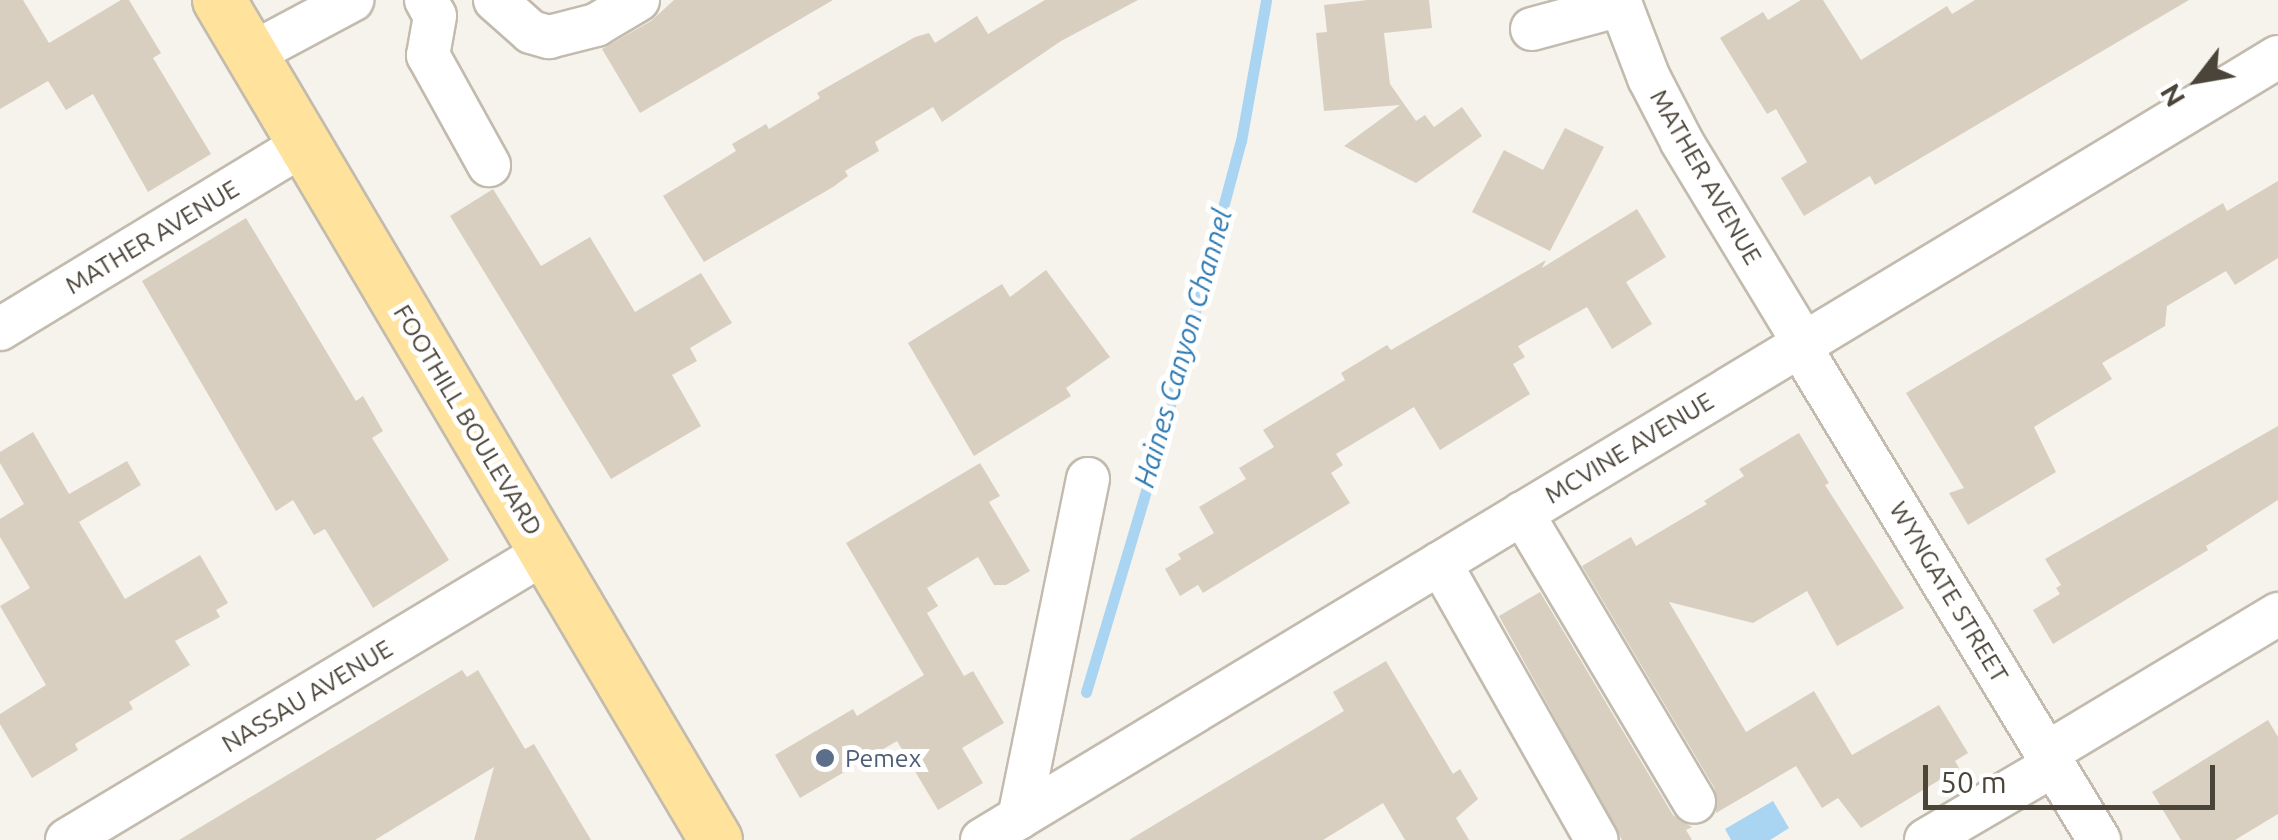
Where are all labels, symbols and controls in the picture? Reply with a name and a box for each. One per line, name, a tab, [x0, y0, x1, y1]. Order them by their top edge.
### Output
north arrow	[2148, 30, 2248, 130]
text: N	[2153, 79, 2191, 113]
street label: MATHER AVENUE	[1644, 84, 1768, 270]
street label: MATHER AVENUE	[60, 173, 244, 301]
water label: Haines Canyon Channel	[1127, 205, 1239, 491]
street label: FOOTHILL BOULEVARD	[387, 299, 549, 541]
street label: MCVINE AVENUE	[1539, 386, 1719, 510]
street label: WYNGATE STREET	[1883, 496, 2015, 688]
street label: NASSAU AVENUE	[216, 633, 398, 759]
place label: Pemex	[845, 743, 921, 773]
scale bar	[1928, 745, 2220, 807]
marker: Pemex	[814, 747, 836, 769]
text: 50 m	[1940, 765, 2007, 799]

